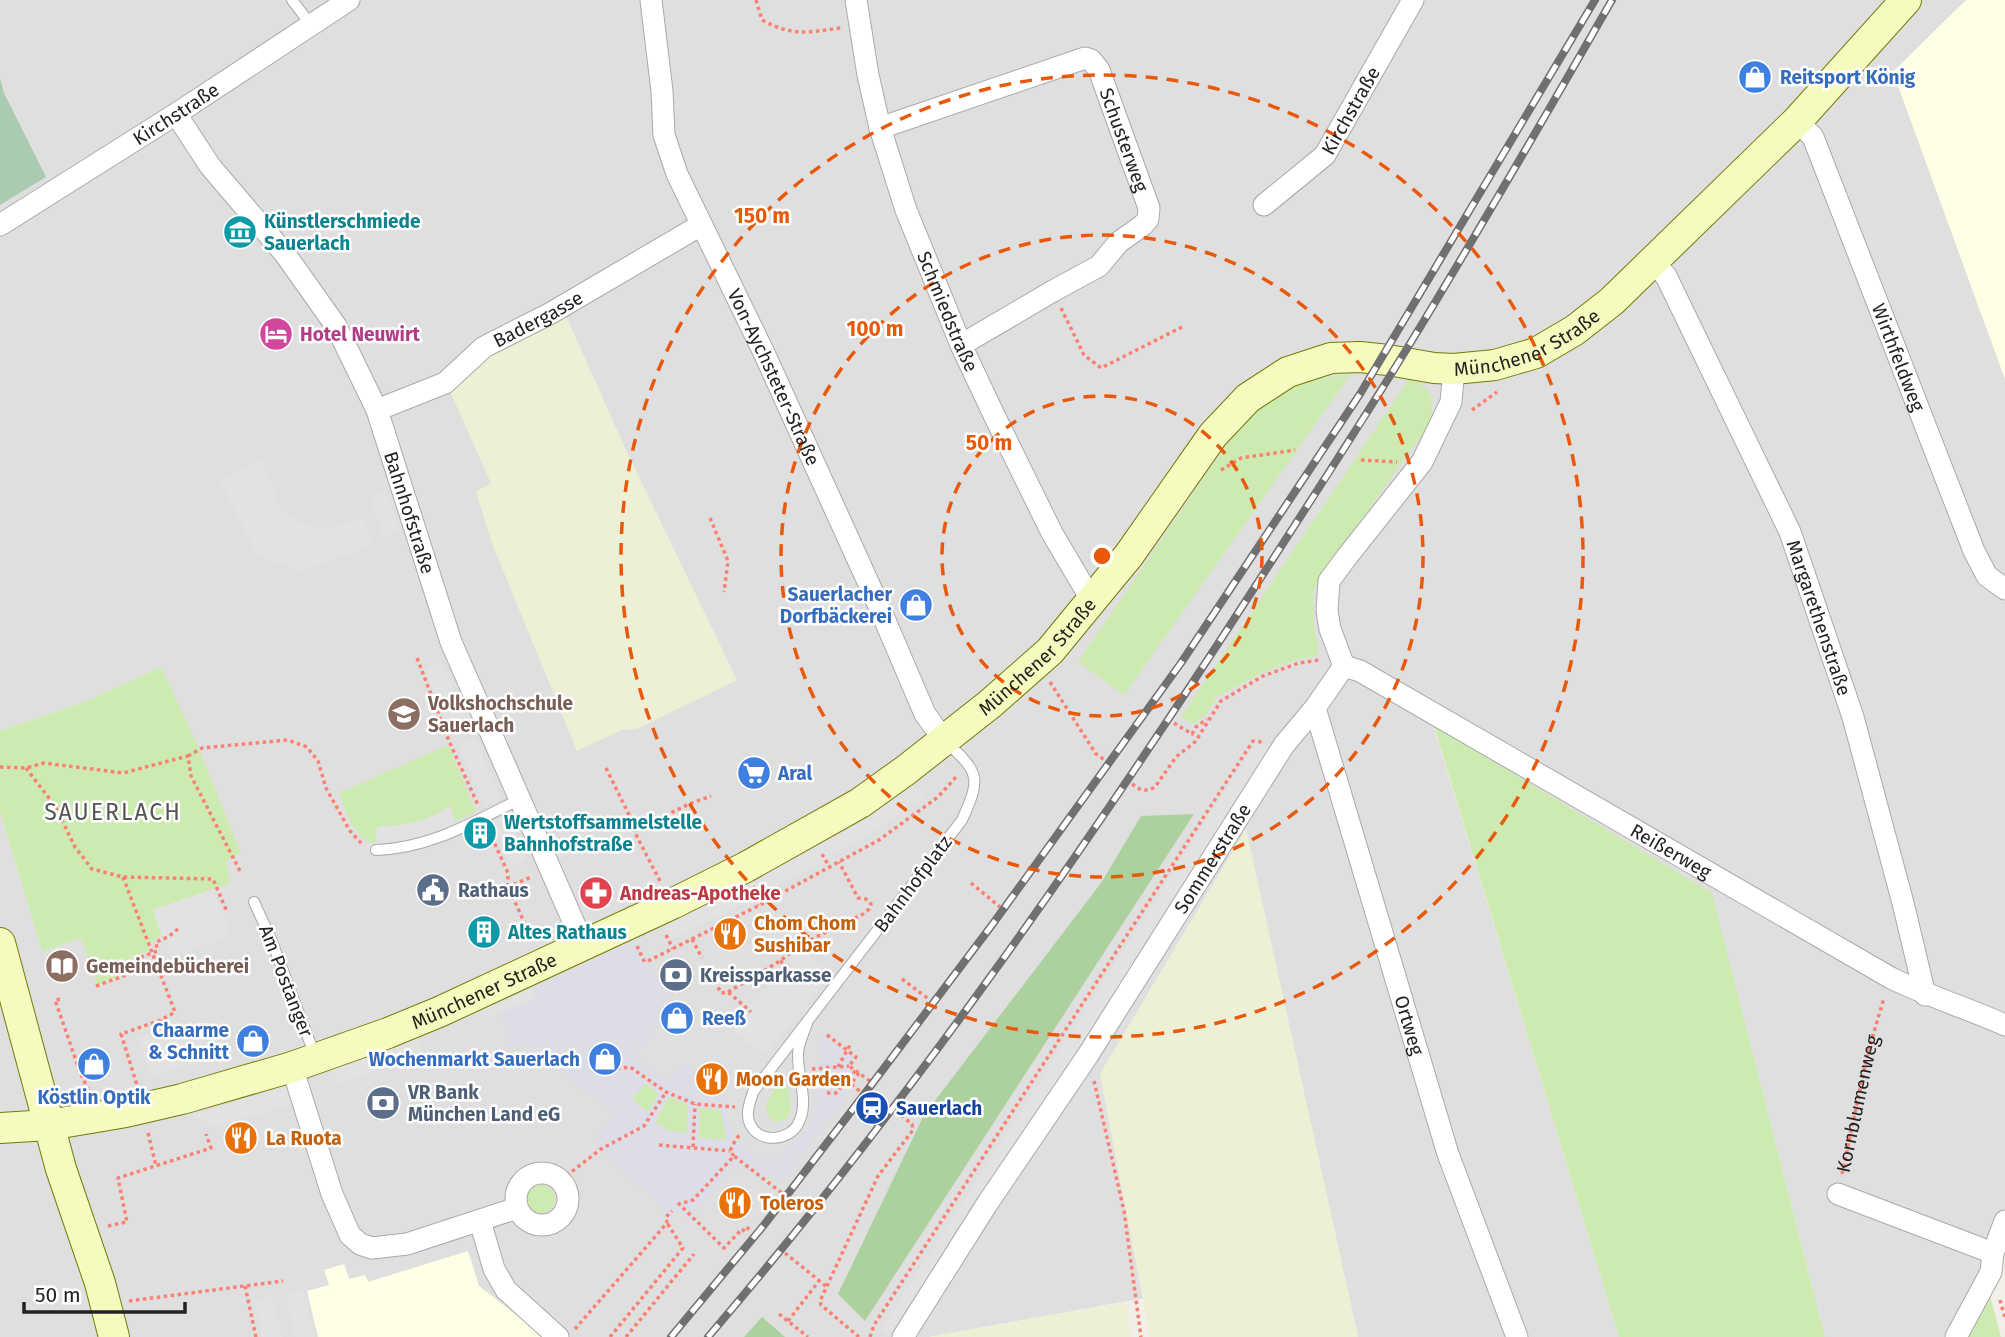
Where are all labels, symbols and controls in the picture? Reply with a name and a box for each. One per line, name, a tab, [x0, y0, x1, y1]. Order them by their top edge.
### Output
shop icon: Reitsport König	[1736, 58, 1774, 96]
street label: Kirchstraße	[1316, 62, 1384, 159]
place label: Reitsport König	[1780, 66, 1916, 89]
street label: Kirchstraße	[128, 77, 223, 150]
street label: Schusterweg	[1095, 85, 1154, 195]
text: 150 m	[734, 203, 790, 229]
place label: Künstlerschmiede Sauerlach	[264, 210, 420, 255]
museum icon: Künstlerschmiede Sauerlach	[221, 213, 259, 251]
street label: Schmiedstraße	[913, 248, 983, 375]
street label: Badergasse	[489, 285, 587, 352]
street label: Von-Aychsteter-Straße	[723, 285, 825, 469]
street label: Wirthfeldweg	[1867, 300, 1930, 415]
street label: Münchener Straße	[1453, 304, 1604, 380]
hotel icon: Hotel Neuwirt	[257, 315, 295, 353]
text: 100 m	[846, 316, 904, 342]
place label: Hotel Neuwirt	[300, 323, 421, 346]
text: 50 m	[966, 430, 1012, 456]
street label: Bahnhofstraße	[379, 448, 440, 577]
street label: Margarethenstraße	[1782, 537, 1856, 699]
centre of rings	[1090, 544, 1114, 568]
place label: Sauerlacher Dorfbäckerei	[780, 583, 892, 628]
shop icon: Sauerlacher Dorfbäckerei	[897, 586, 935, 624]
street label: Münchener Straße	[974, 593, 1101, 720]
place label: Volkshochschule Sauerlach	[427, 692, 573, 737]
school or university icon: Volkshochschule Sauerlach	[385, 695, 423, 733]
supermarket icon: Aral	[735, 754, 773, 792]
place label: Aral	[777, 762, 812, 785]
district label: SAUERLACH	[44, 798, 182, 826]
street label: Sommerstraße	[1169, 799, 1256, 918]
place label: Wertstoffsammelstelle Bahnhofstraße	[504, 811, 702, 856]
building icon: Wertstoffsammelstelle Bahnhofstraße	[461, 814, 499, 852]
street label: Reißerweg	[1626, 818, 1716, 883]
street label: Bahnhofplatz	[869, 831, 957, 937]
public building icon: Rathaus	[414, 871, 452, 909]
pharmacy icon: Andreas-Apotheke	[577, 874, 615, 912]
place label: Rathaus	[458, 879, 529, 902]
place label: Andreas-Apotheke	[619, 882, 781, 905]
place label: Chom Chom Sushibar	[754, 912, 856, 957]
building icon: Altes Rathaus	[465, 913, 503, 951]
restaurant icon: Chom Chom Sushibar	[711, 915, 749, 953]
place label: Altes Rathaus	[507, 921, 627, 944]
street label: Am Postanger	[254, 922, 318, 1041]
library icon: Gemeindebücherei	[43, 947, 81, 985]
street label: Münchener Straße	[408, 948, 560, 1034]
place label: Gemeindebücherei	[86, 955, 249, 978]
bank icon: Kreissparkasse	[657, 956, 695, 994]
place label: Kreissparkasse	[700, 964, 831, 987]
street label: Ortweg	[1390, 993, 1429, 1058]
shop icon: Reeß	[658, 999, 696, 1037]
place label: Reeß	[702, 1007, 746, 1030]
place label: Chaarme & Schnitt	[148, 1019, 230, 1064]
shop icon: Chaarme & Schnitt	[234, 1022, 272, 1060]
street label: Kornblumenweg	[1831, 1032, 1884, 1175]
shop icon: Wochenmarkt Sauerlach	[586, 1040, 624, 1078]
shop icon: Köstlin Optik	[75, 1045, 113, 1083]
place label: Wochenmarkt Sauerlach	[369, 1048, 580, 1071]
restaurant icon: Moon Garden	[693, 1060, 731, 1098]
place label: Moon Garden	[736, 1068, 851, 1091]
place label: VR Bank München Land eG	[407, 1081, 560, 1126]
bank icon: VR Bank München Land eG	[364, 1084, 402, 1122]
place label: Köstlin Optik	[37, 1086, 151, 1109]
station icon: Sauerlach	[853, 1089, 891, 1127]
place label: Sauerlach	[896, 1097, 982, 1120]
restaurant icon: La Ruota	[222, 1119, 260, 1157]
place label: La Ruota	[266, 1127, 342, 1150]
restaurant icon: Toleros	[716, 1184, 754, 1222]
place label: Toleros	[760, 1192, 824, 1215]
scale bar	[24, 1270, 186, 1314]
text: 50 m	[35, 1282, 81, 1308]

